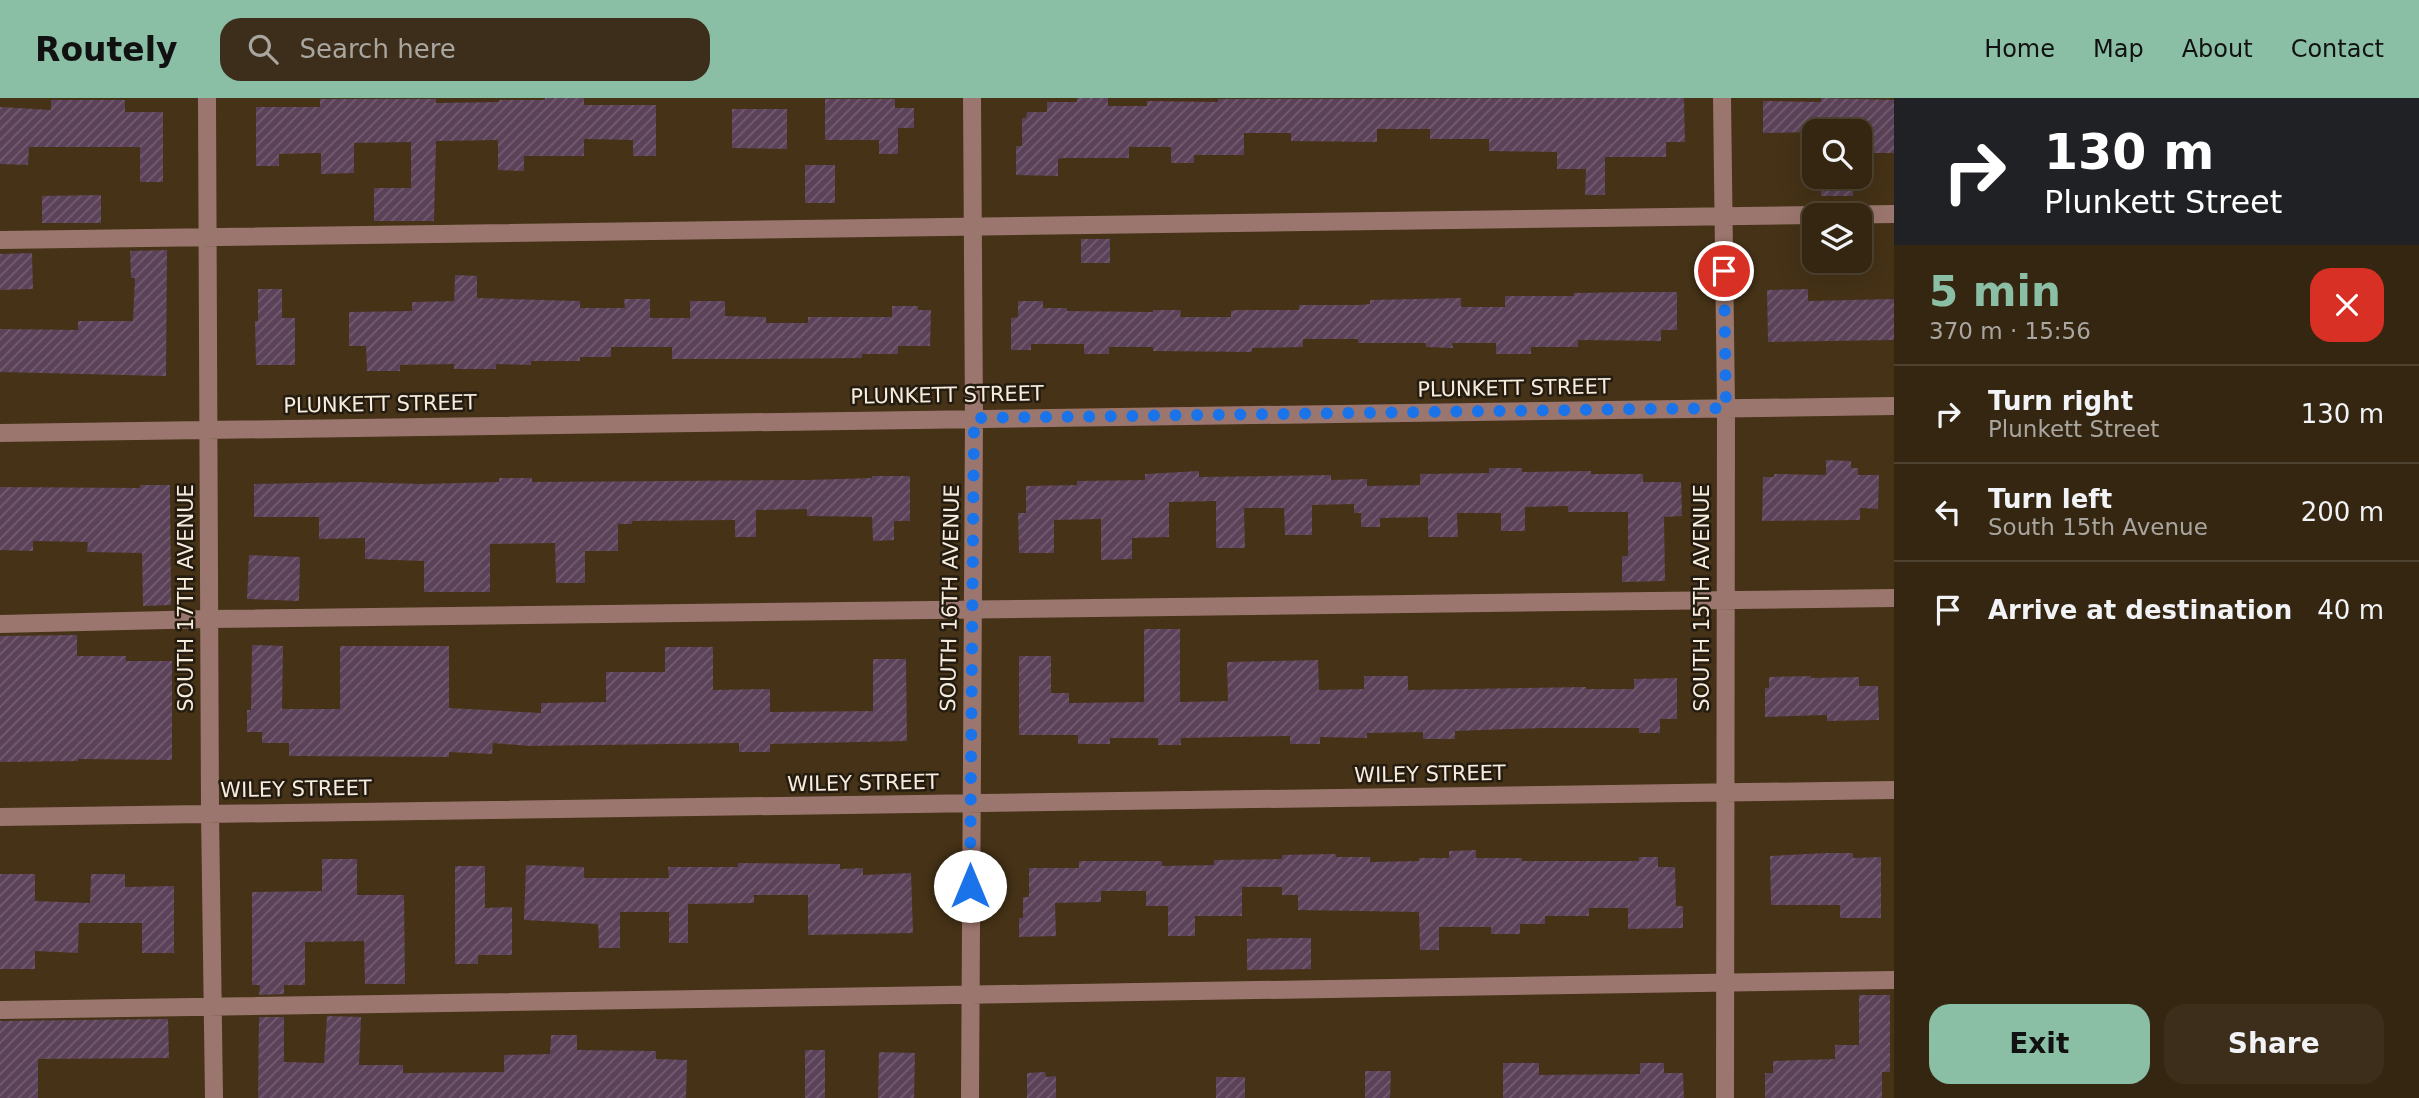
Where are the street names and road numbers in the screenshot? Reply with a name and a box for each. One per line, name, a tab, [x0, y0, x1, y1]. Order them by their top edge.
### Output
street label: PLUNKETT STREET	[1417, 374, 1611, 402]
street label: PLUNKETT STREET	[850, 381, 1044, 409]
street label: PLUNKETT STREET	[283, 390, 477, 418]
street label: SOUTH 17TH AVENUE	[174, 484, 198, 712]
street label: SOUTH 16TH AVENUE	[936, 484, 964, 712]
street label: SOUTH 15TH AVENUE	[1690, 484, 1714, 712]
street label: WILEY STREET	[1354, 761, 1506, 787]
street label: WILEY STREET	[787, 770, 939, 796]
street label: WILEY STREET	[220, 776, 372, 802]

